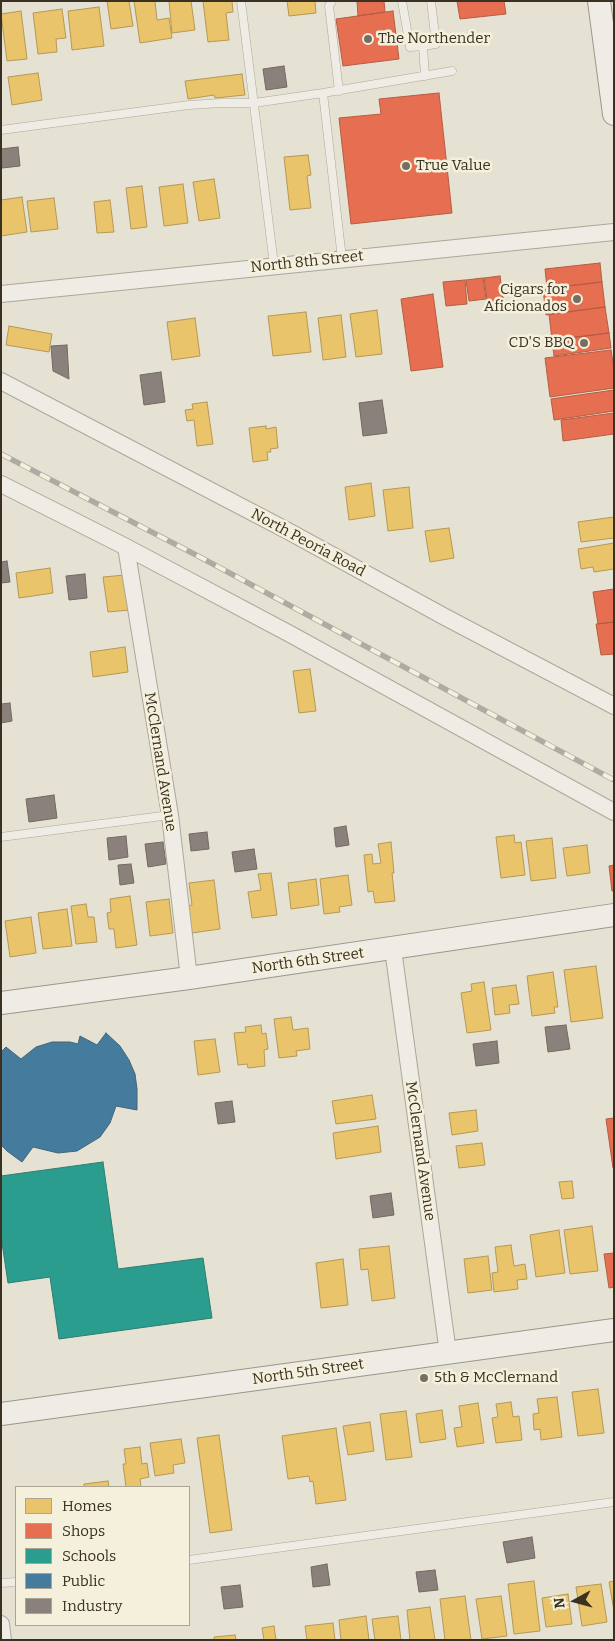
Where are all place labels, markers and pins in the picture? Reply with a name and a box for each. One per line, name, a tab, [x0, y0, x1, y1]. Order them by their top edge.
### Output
place label: The Northender	[378, 30, 490, 48]
marker: The Northender	[362, 33, 374, 45]
place label: True Value	[416, 157, 491, 175]
marker: True Value	[400, 160, 412, 172]
place label: Cigars for Aficionados	[484, 281, 567, 316]
marker: Cigars for Aficionados	[571, 293, 583, 305]
place label: CD'S BBQ	[508, 334, 574, 352]
marker: CD'S BBQ	[578, 337, 590, 349]
place label: 5th & McClernand	[434, 1369, 558, 1387]
marker: 5th & McClernand	[418, 1372, 430, 1384]

